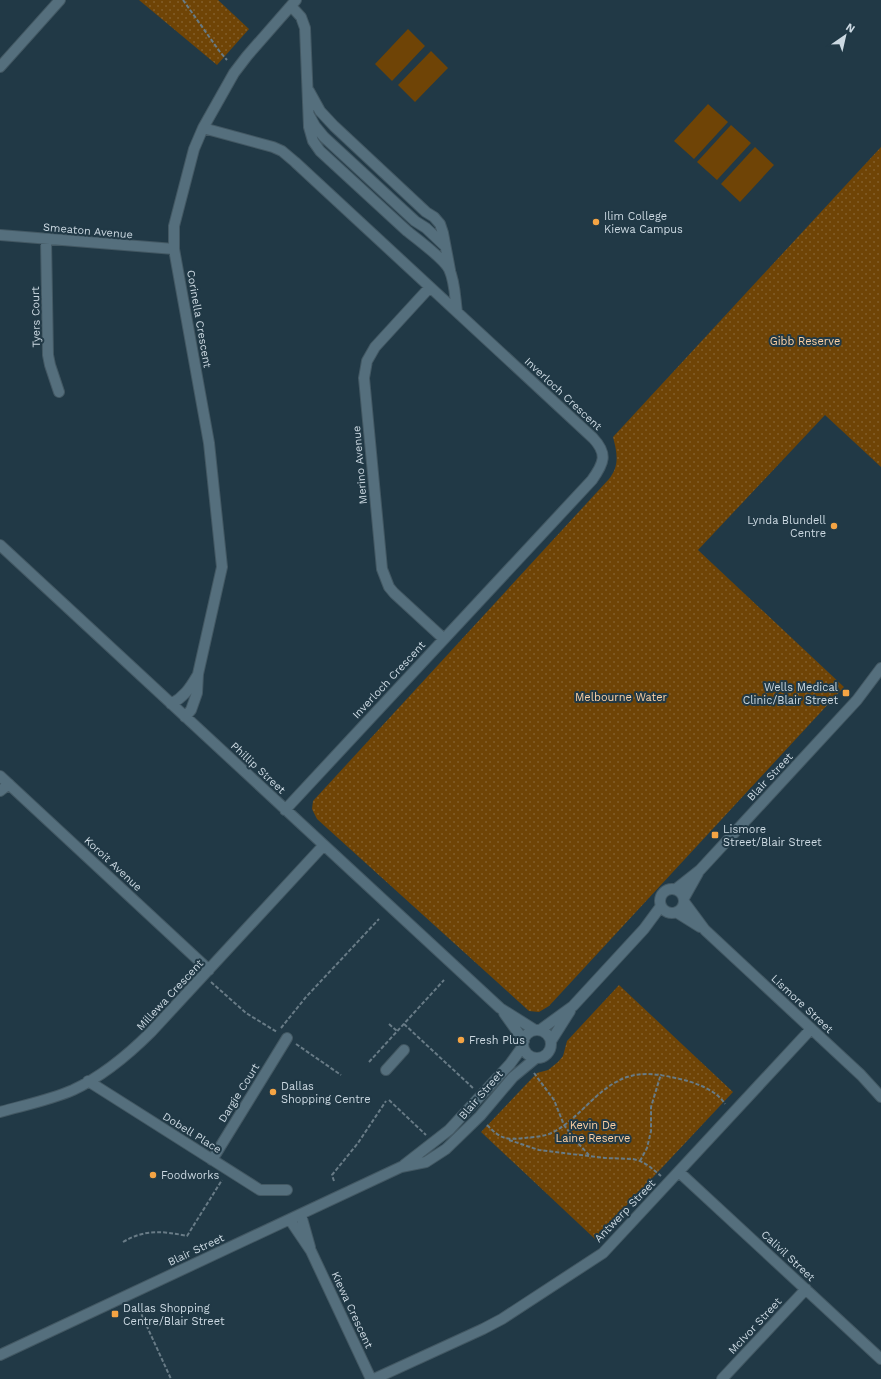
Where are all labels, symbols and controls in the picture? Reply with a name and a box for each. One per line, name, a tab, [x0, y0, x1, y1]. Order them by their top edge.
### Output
north arrow	[825, 16, 865, 56]
text: N	[843, 20, 857, 36]
place label: Ilim College Kiewa Campus	[604, 210, 683, 236]
marker: Ilim College Kiewa Campus	[591, 217, 601, 227]
street label: Smeaton Avenue	[43, 221, 133, 241]
street label: Corinella Crescent	[184, 269, 214, 369]
street label: Tyers Court	[29, 286, 43, 348]
park label: Gibb Reserve	[770, 335, 840, 348]
street label: Inverloch Crescent	[522, 355, 605, 433]
street label: Merino Avenue	[350, 425, 370, 505]
place label: Lynda Blundell Centre	[747, 514, 827, 540]
marker: Lynda Blundell Centre	[829, 521, 839, 531]
street label: Inverloch Crescent	[350, 638, 428, 721]
place label: Wells Medical Clinic/Blair Street	[743, 681, 839, 707]
marker: Wells Medical Clinic/Blair Street	[841, 688, 851, 698]
park label: Melbourne Water	[575, 691, 668, 704]
street label: Phillip Street	[228, 739, 288, 797]
street label: Blair Street	[745, 750, 796, 804]
place label: Lismore Street/Blair Street	[723, 823, 822, 849]
marker: Lismore Street/Blair Street	[710, 830, 720, 840]
street label: Koroit Avenue	[81, 834, 145, 894]
street label: Millewa Crescent	[134, 957, 206, 1033]
street label: Lismore Street	[768, 972, 836, 1036]
place label: Fresh Plus	[469, 1034, 525, 1047]
marker: Fresh Plus	[456, 1035, 466, 1045]
street label: Dargie Court	[216, 1061, 262, 1125]
street label: Blair Street	[456, 1067, 506, 1122]
place label: Dallas Shopping Centre	[281, 1080, 370, 1106]
marker: Dallas Shopping Centre	[268, 1087, 278, 1097]
street label: Dobell Place	[160, 1110, 224, 1156]
park label: Kevin De Laine Reserve	[556, 1119, 630, 1145]
place label: Foodworks	[161, 1169, 219, 1182]
marker: Foodworks	[148, 1170, 158, 1180]
street label: Antwerp Street	[592, 1177, 659, 1245]
street label: Calivil Street	[758, 1228, 818, 1284]
street label: Blair Street	[166, 1231, 227, 1269]
street label: Kiewa Crescent	[329, 1270, 376, 1351]
street label: McIvor Street	[726, 1295, 785, 1357]
place label: Dallas Shopping Centre/Blair Street	[123, 1302, 225, 1328]
marker: Dallas Shopping Centre/Blair Street	[110, 1309, 120, 1319]

